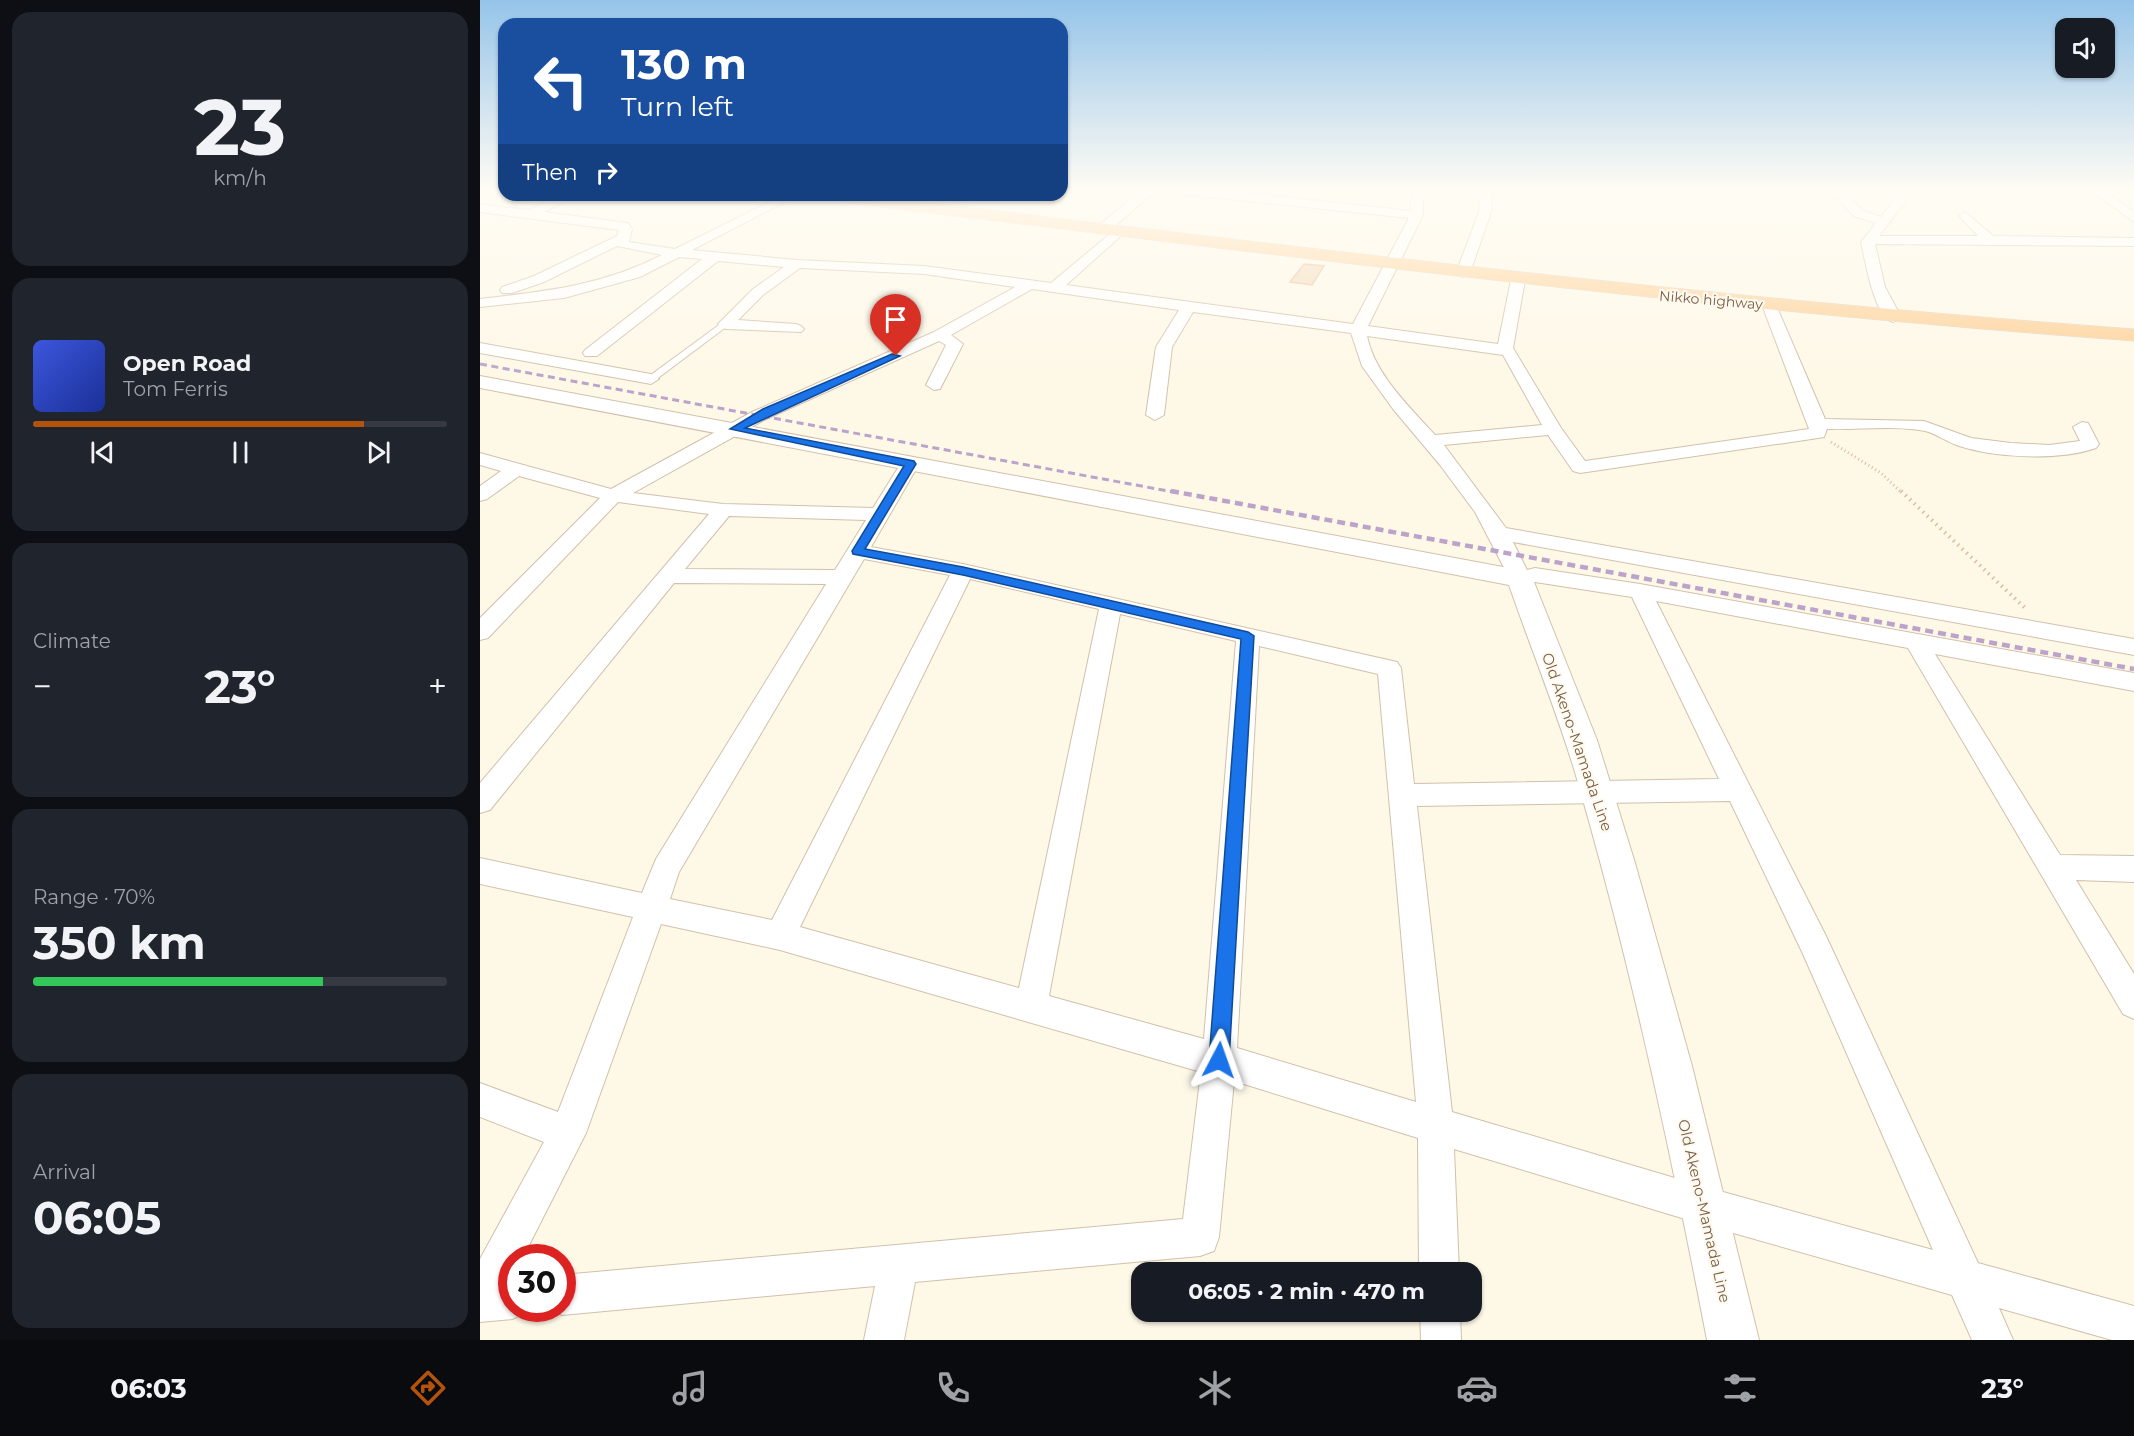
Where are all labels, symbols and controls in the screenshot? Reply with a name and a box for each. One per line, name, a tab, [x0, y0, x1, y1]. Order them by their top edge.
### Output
map controls	[2055, 18, 2115, 78]
button: sound	[2055, 18, 2115, 78]
text: 130 m	[621, 38, 747, 90]
icon: left	[522, 42, 600, 120]
text: 23	[194, 79, 286, 175]
text: Turn left	[621, 90, 734, 123]
icon: right	[590, 156, 623, 189]
text: Then	[522, 159, 578, 186]
text: km/h	[213, 166, 267, 190]
street label: Nikko highway	[1659, 287, 1764, 314]
pin	[870, 294, 921, 356]
icon: arrive	[879, 303, 912, 336]
text: Open Road	[123, 350, 251, 377]
text: Tom Ferris	[123, 377, 228, 401]
icon: previous	[86, 436, 119, 469]
icon: pause	[224, 436, 257, 469]
icon: next	[362, 436, 395, 469]
text: Climate	[33, 629, 111, 653]
street label: Old Akeno-Mamada Line	[1538, 650, 1617, 834]
text: 23°	[204, 659, 276, 714]
text: −	[33, 666, 52, 706]
text: +	[428, 666, 447, 706]
text: Range · 70%	[33, 885, 155, 909]
text: 350 km	[33, 915, 206, 970]
position arrow	[1187, 1028, 1251, 1092]
street label: Old Akeno-Mamada Line	[1674, 1117, 1735, 1304]
text: Arrival	[33, 1160, 96, 1184]
text: 06:05	[33, 1190, 161, 1245]
speed limit sign: 30	[498, 1244, 576, 1322]
text: 06:05 · 2 min · 470 m	[1188, 1278, 1425, 1305]
icon: directions	[407, 1367, 449, 1409]
icon: music	[669, 1367, 711, 1409]
icon: phone	[932, 1367, 974, 1409]
icon: climate	[1194, 1367, 1236, 1409]
icon: car	[1456, 1367, 1498, 1409]
icon: filters	[1719, 1367, 1761, 1409]
text: 06:03	[110, 1372, 187, 1405]
text: 23°	[1981, 1372, 2024, 1405]

